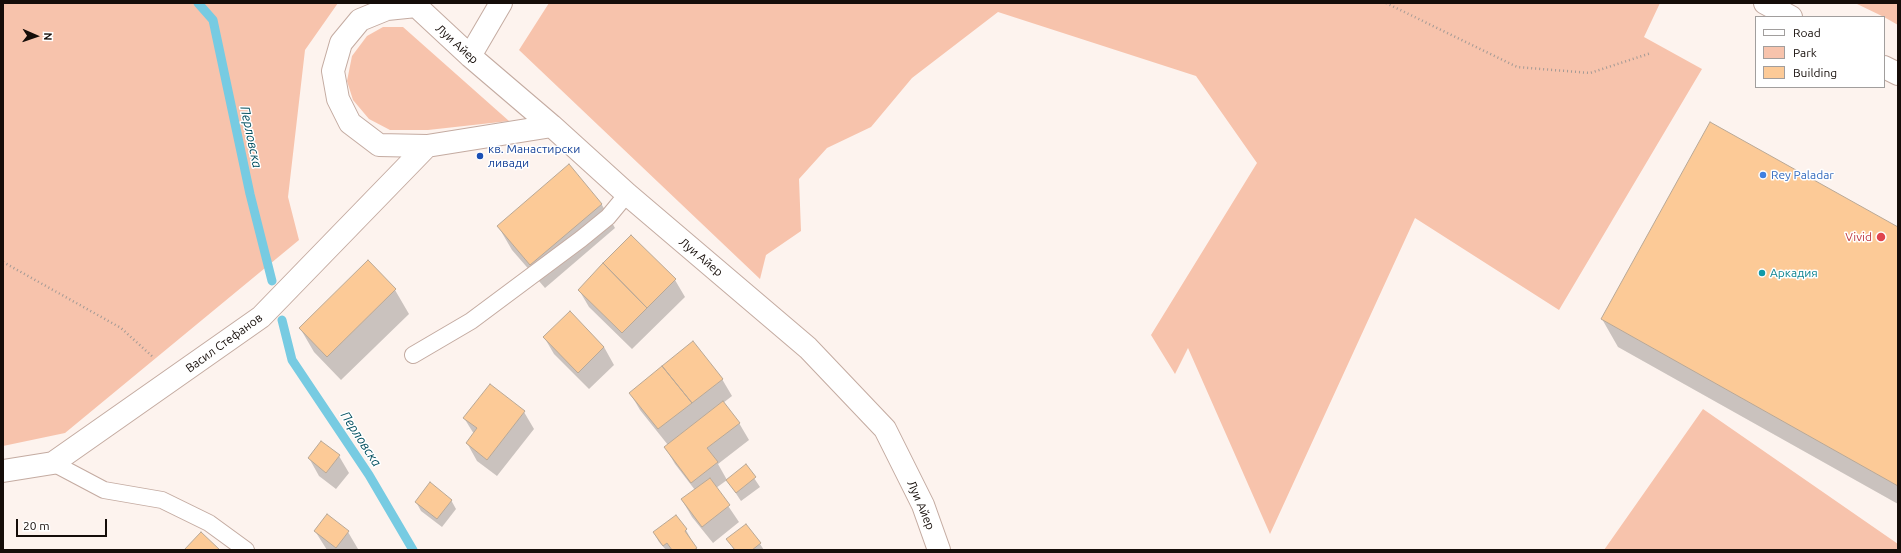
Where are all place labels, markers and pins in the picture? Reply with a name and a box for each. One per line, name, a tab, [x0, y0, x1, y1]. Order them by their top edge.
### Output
place label: кв. Манастирски ливади	[488, 142, 580, 170]
marker: кв. Манастирски ливади	[475, 151, 485, 161]
place label: Rey Paladar	[1771, 168, 1834, 182]
marker: Rey Paladar	[1758, 170, 1768, 180]
place label: Vivid	[1845, 230, 1872, 244]
marker: Vivid	[1875, 231, 1887, 243]
place label: Аркадия	[1770, 266, 1818, 280]
marker: Аркадия	[1757, 268, 1767, 278]

